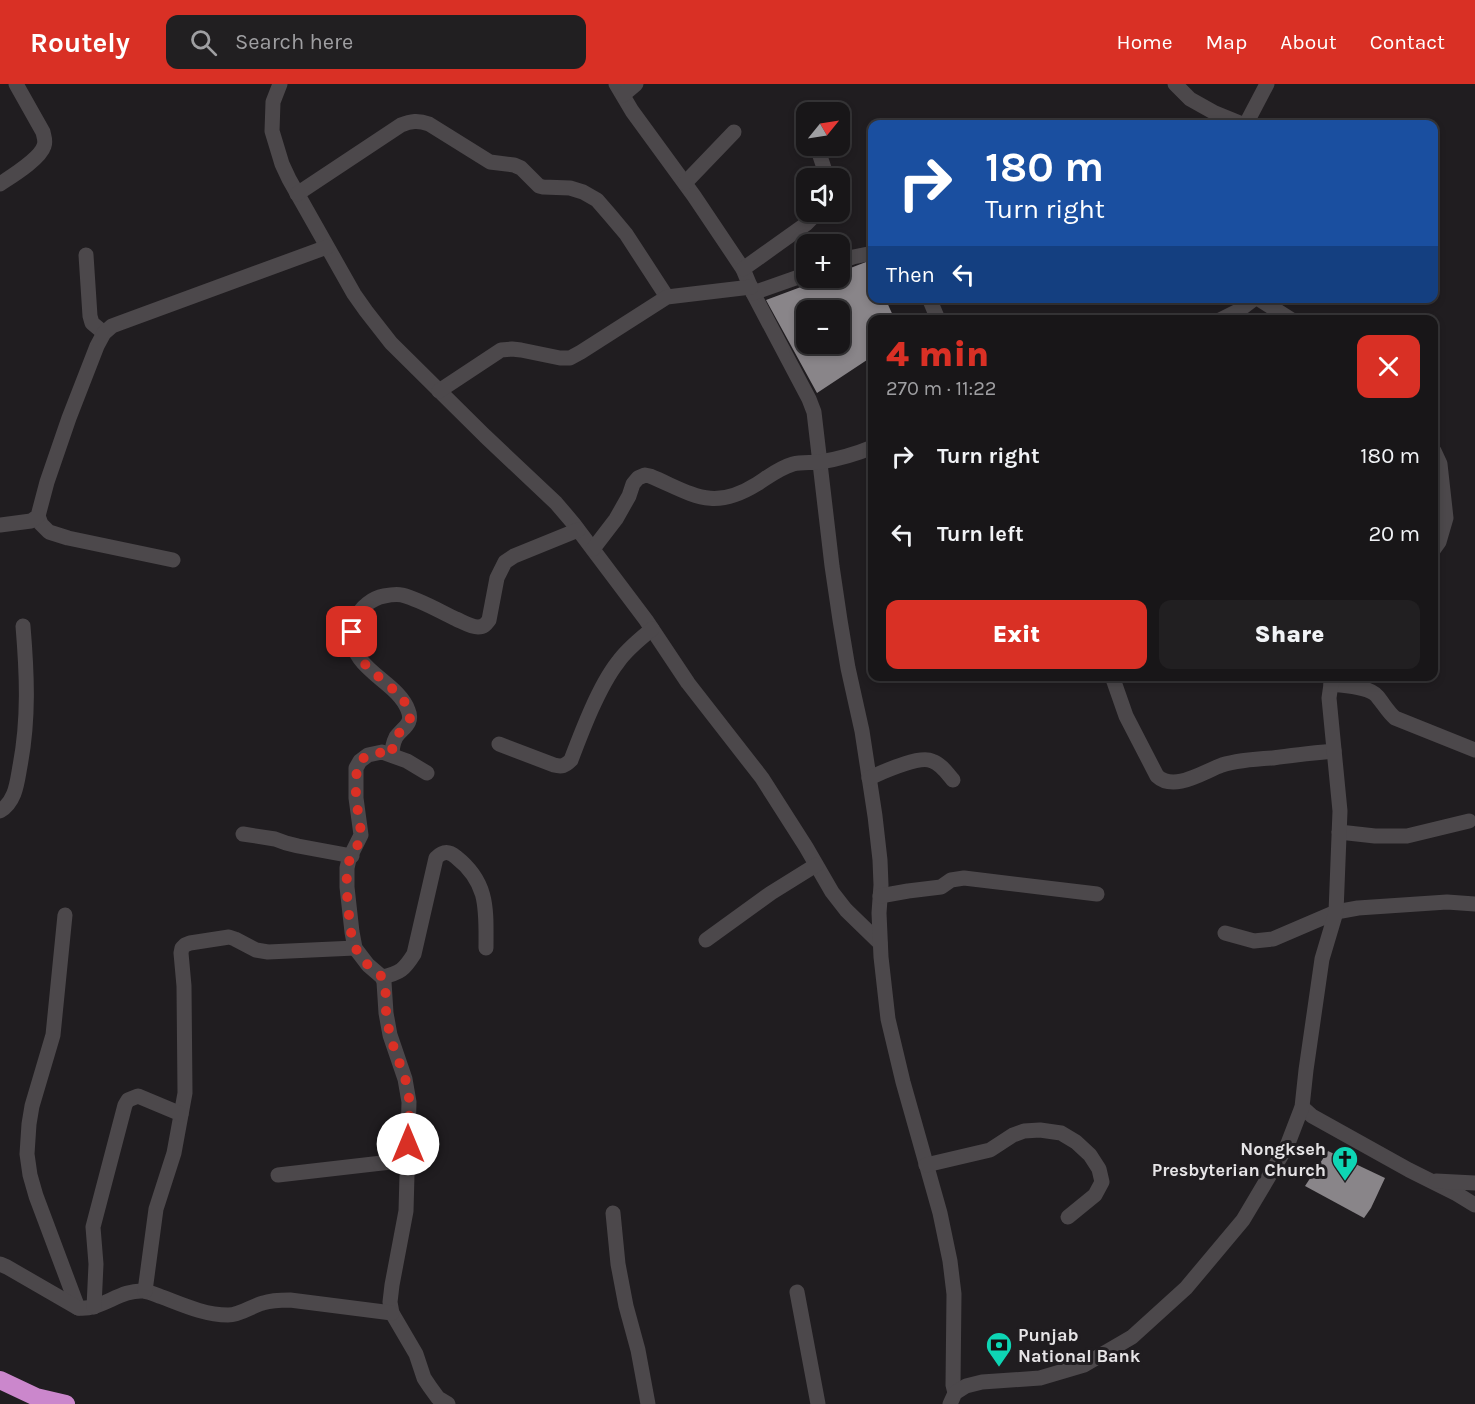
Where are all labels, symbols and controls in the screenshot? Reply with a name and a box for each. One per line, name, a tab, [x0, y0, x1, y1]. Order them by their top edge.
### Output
search box	[166, 15, 586, 69]
text: Routely	[30, 26, 130, 59]
icon: search	[187, 26, 220, 59]
text: Search here	[235, 29, 353, 55]
text: Home	[1117, 30, 1173, 54]
text: Map	[1206, 30, 1247, 54]
text: About	[1280, 30, 1337, 54]
text: Contact	[1370, 30, 1445, 54]
north arrow	[796, 102, 850, 156]
map controls	[796, 102, 850, 354]
text: 180 m	[985, 142, 1104, 192]
icon: right	[886, 144, 964, 222]
button: sound	[796, 168, 850, 222]
text: Turn right	[985, 193, 1105, 225]
button: +	[796, 234, 850, 288]
icon: left	[947, 258, 980, 291]
text: Then	[886, 262, 935, 288]
button: −	[796, 300, 850, 354]
text: 4 min	[886, 333, 989, 375]
button: close	[1357, 335, 1420, 398]
text: 270 m · 11:22	[886, 377, 996, 400]
icon: right	[886, 440, 919, 473]
text: Turn right	[937, 443, 1040, 469]
text: 180 m	[1360, 443, 1420, 469]
icon: left	[886, 518, 919, 551]
text: Turn left	[937, 521, 1024, 547]
text: 20 m	[1368, 521, 1420, 547]
button: Exit	[886, 600, 1147, 669]
button: Share	[1159, 600, 1420, 669]
pin	[326, 606, 377, 657]
icon: arrive	[335, 615, 368, 648]
position arrow	[376, 1112, 440, 1176]
place label: Nongkseh Presbyterian Church	[1152, 1138, 1326, 1181]
church icon: Nongkseh Presbyterian Church	[1330, 1144, 1360, 1182]
place label: Punjab National Bank	[1018, 1324, 1141, 1367]
bank icon: Punjab National Bank	[984, 1330, 1014, 1368]

